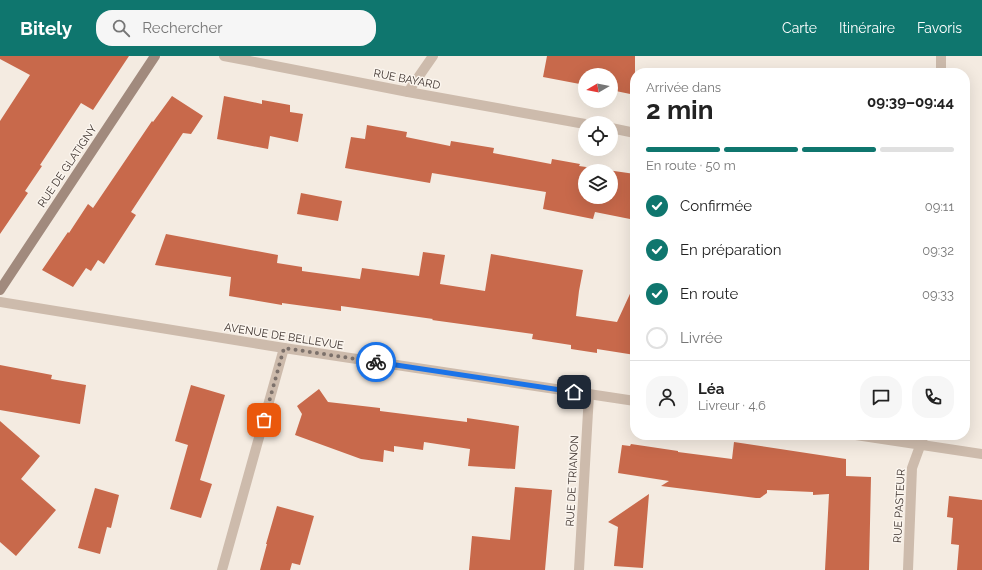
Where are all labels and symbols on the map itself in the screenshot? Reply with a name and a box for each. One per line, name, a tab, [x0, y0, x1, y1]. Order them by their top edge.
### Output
street label: RUE BAYARD	[373, 67, 441, 92]
north arrow	[578, 68, 618, 108]
street label: RUE DE GLATIGNY	[35, 123, 100, 210]
street label: AVENUE DE BELLEVUE	[223, 321, 345, 352]
courier	[356, 342, 396, 382]
pin	[557, 375, 591, 409]
pin	[247, 403, 281, 437]
street label: RUE DE TRIANON	[564, 435, 581, 527]
street label: RUE PASTEUR	[891, 469, 908, 543]

